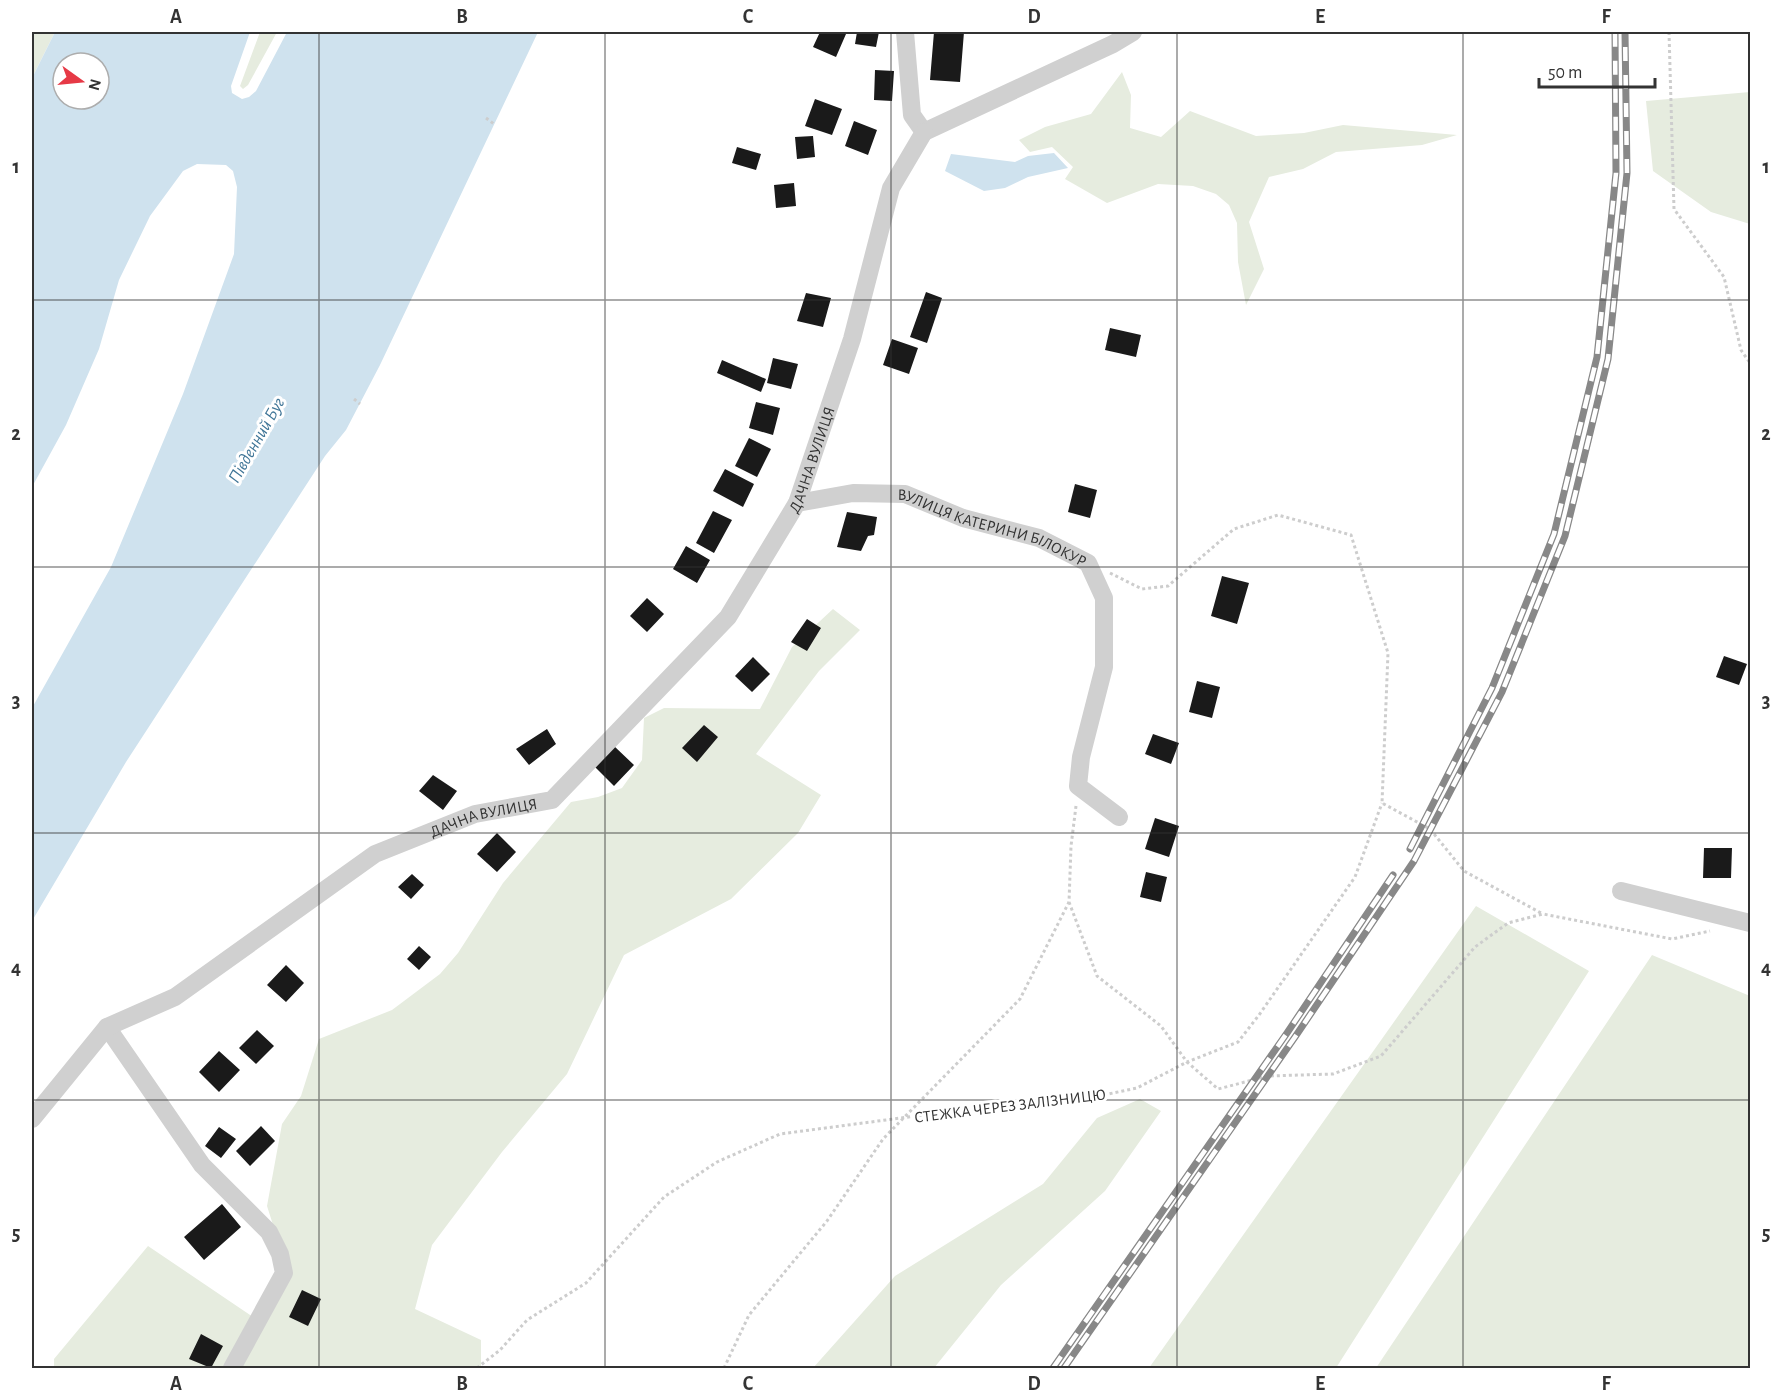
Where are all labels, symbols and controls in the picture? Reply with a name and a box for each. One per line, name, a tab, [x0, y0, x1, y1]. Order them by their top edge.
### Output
text: A	[170, 7, 182, 27]
text: B	[456, 7, 468, 27]
text: C	[743, 7, 754, 27]
text: D	[1027, 7, 1041, 27]
text: E	[1315, 7, 1325, 27]
text: F	[1601, 7, 1611, 27]
north arrow	[51, 51, 111, 111]
scale bar	[1539, 51, 1654, 89]
text: 50 m	[1548, 64, 1582, 82]
text: N	[85, 77, 104, 92]
text: 1	[12, 157, 20, 177]
text: 1	[1762, 157, 1770, 177]
water label: Південний Буг	[225, 395, 288, 486]
street label: ДАЧНА ВУЛИЦЯ	[786, 405, 838, 516]
text: 2	[11, 424, 21, 444]
text: 2	[1761, 424, 1771, 444]
street label: ВУЛИЦЯ КАТЕРИНИ БІЛОКУР	[897, 487, 1089, 570]
text: 3	[12, 691, 20, 711]
text: 3	[1762, 691, 1770, 711]
street label: ДАЧНА ВУЛИЦЯ	[428, 796, 538, 840]
text: 4	[11, 958, 21, 978]
text: 4	[1761, 958, 1771, 978]
street label: СТЕЖКА ЧЕРЕЗ ЗАЛІЗНИЦЮ	[913, 1086, 1107, 1126]
text: 5	[12, 1224, 20, 1244]
text: 5	[1762, 1224, 1770, 1244]
text: A	[170, 1374, 182, 1394]
text: B	[456, 1374, 468, 1394]
text: C	[743, 1374, 754, 1394]
text: D	[1027, 1374, 1041, 1394]
text: E	[1315, 1374, 1325, 1394]
text: F	[1601, 1374, 1611, 1394]

